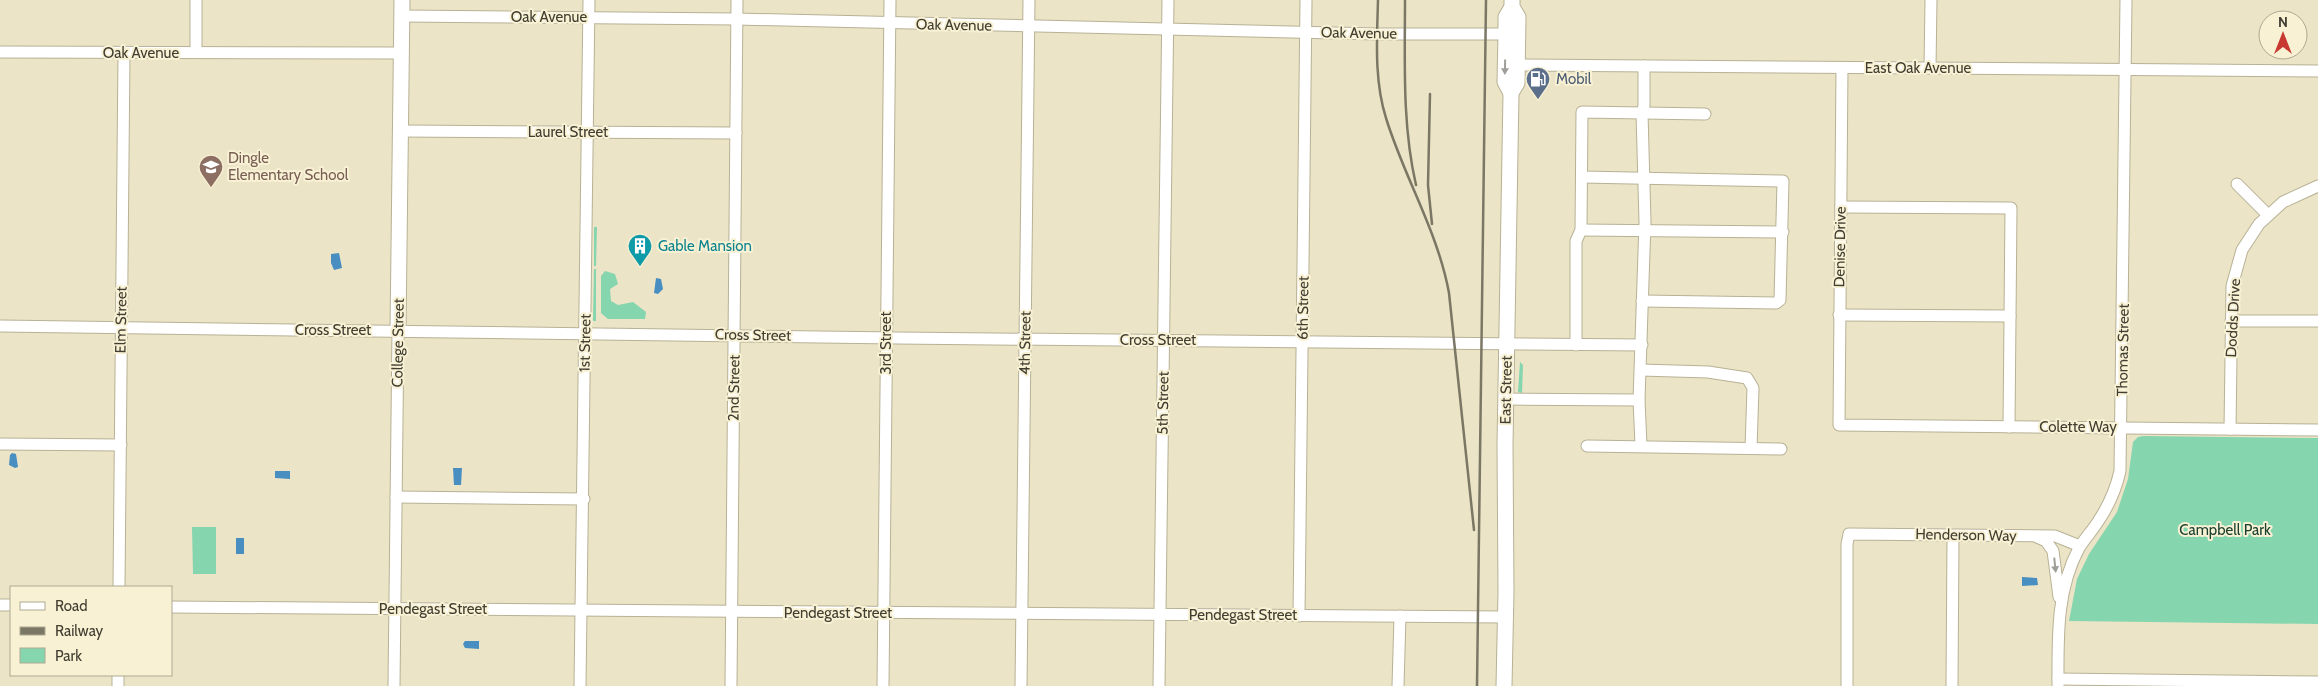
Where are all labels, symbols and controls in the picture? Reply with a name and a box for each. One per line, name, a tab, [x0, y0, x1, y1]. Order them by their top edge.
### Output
street label: Oak Avenue	[511, 8, 587, 26]
north arrow	[2258, 10, 2308, 60]
text: N	[2278, 13, 2288, 31]
street label: Oak Avenue	[916, 15, 993, 35]
street label: Oak Avenue	[1321, 23, 1398, 43]
street label: Oak Avenue	[103, 44, 179, 62]
street label: East Oak Avenue	[1865, 59, 1972, 77]
one-way arrow	[1501, 60, 1509, 76]
fuel station icon: Mobil	[1525, 66, 1551, 100]
place label: Mobil	[1556, 70, 1592, 88]
street label: Laurel Street	[528, 123, 608, 141]
place label: Dingle Elementary School	[228, 149, 349, 184]
school or university icon: Dingle Elementary School	[198, 154, 224, 188]
street label: Denise Drive	[1830, 206, 1850, 288]
building icon: Gable Mansion	[627, 233, 653, 267]
place label: Gable Mansion	[658, 237, 752, 255]
street label: 6th Street	[1293, 276, 1313, 340]
street label: Dodds Drive	[2222, 278, 2244, 358]
street label: Elm Street	[111, 286, 131, 354]
street label: College Street	[388, 298, 408, 388]
street label: Thomas Street	[2113, 303, 2133, 397]
street label: 4th Street	[1015, 311, 1035, 375]
street label: 3rd Street	[877, 312, 895, 374]
street label: 1st Street	[575, 314, 595, 372]
street label: Cross Street	[295, 321, 371, 339]
street label: Cross Street	[715, 325, 791, 345]
street label: Cross Street	[1120, 331, 1196, 349]
street label: 2nd Street	[724, 355, 744, 421]
street label: East Street	[1496, 355, 1516, 425]
street label: 5th Street	[1153, 371, 1173, 435]
street label: Colette Way	[2039, 418, 2117, 436]
park label: Campbell Park	[2179, 521, 2271, 539]
street label: Henderson Way	[1915, 525, 2017, 545]
one-way arrow	[2051, 558, 2059, 574]
legend	[10, 586, 172, 676]
text: Road	[55, 597, 88, 615]
street label: Pendegast Street	[379, 600, 487, 618]
street label: Pendegast Street	[784, 604, 892, 622]
street label: Pendegast Street	[1189, 606, 1297, 624]
text: Railway	[55, 622, 104, 640]
text: Park	[55, 647, 82, 665]

